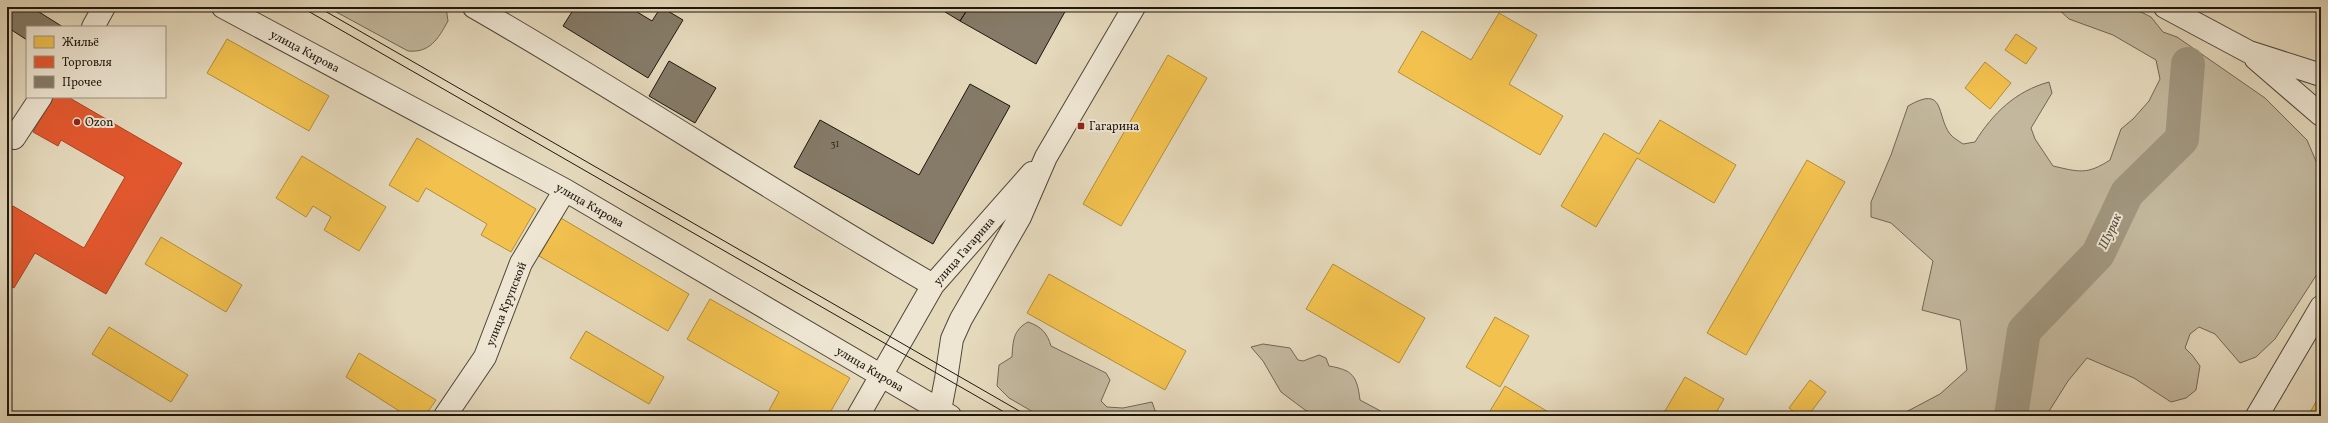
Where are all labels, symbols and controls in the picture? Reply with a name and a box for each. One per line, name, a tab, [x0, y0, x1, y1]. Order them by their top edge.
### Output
legend	[26, 26, 166, 98]
street label: улица Кирова	[267, 27, 342, 77]
text: Жильё	[62, 35, 99, 51]
text: Торговля	[62, 55, 112, 71]
text: Прочее	[62, 75, 102, 91]
place label: Ozon	[85, 115, 113, 131]
marker: Ozon	[72, 117, 82, 127]
place label: Гагарина	[1089, 119, 1139, 135]
marker: Гагарина	[1076, 121, 1086, 131]
house number: 31	[830, 137, 840, 151]
street label: улица Кирова	[552, 180, 627, 232]
water label: Шурак	[2095, 210, 2127, 253]
street label: улица Гагарина	[930, 214, 999, 289]
street label: улица Крупской	[483, 260, 531, 349]
street label: улица Кирова	[833, 343, 906, 396]

